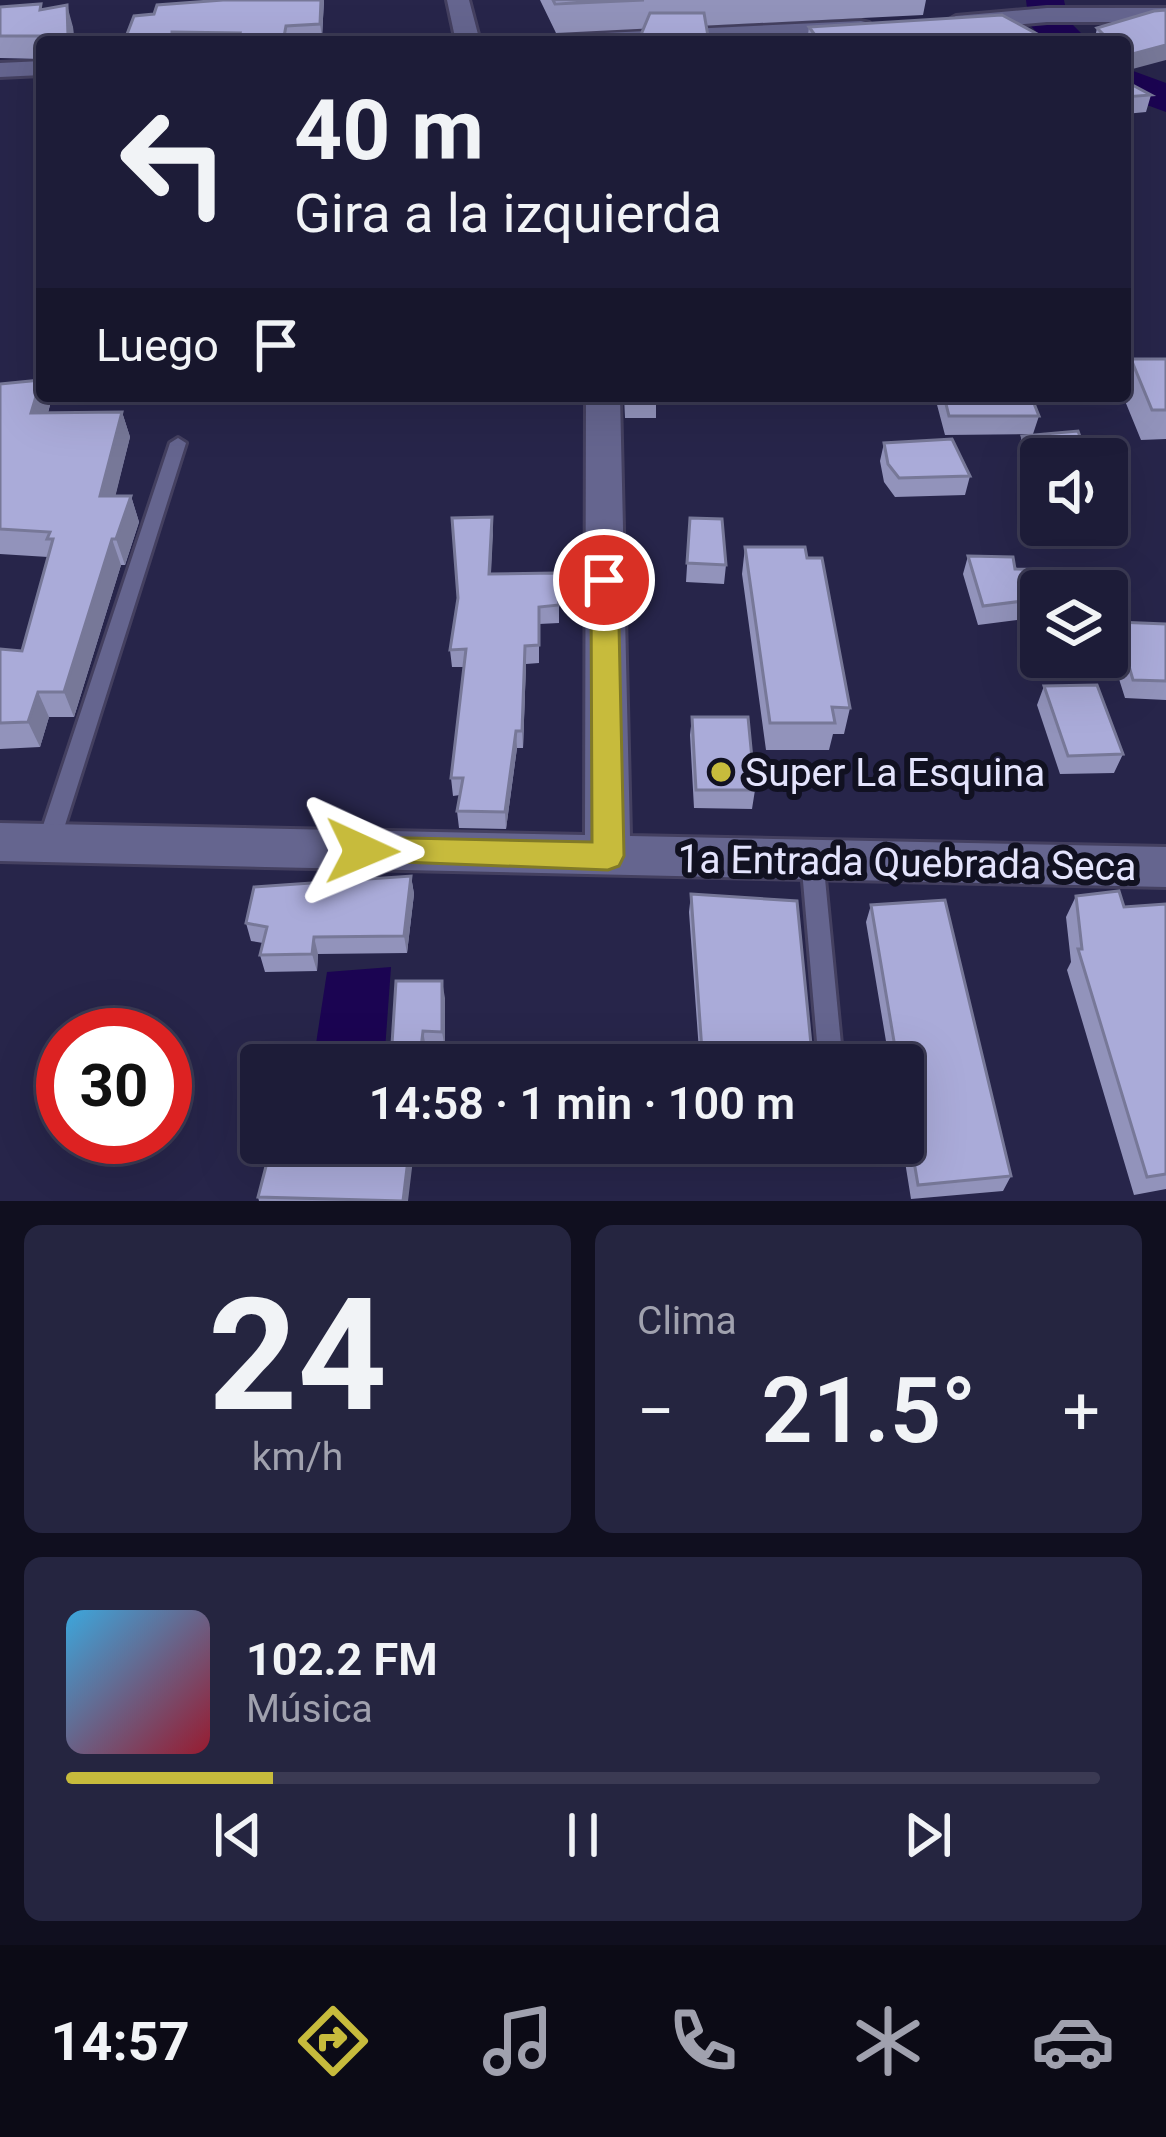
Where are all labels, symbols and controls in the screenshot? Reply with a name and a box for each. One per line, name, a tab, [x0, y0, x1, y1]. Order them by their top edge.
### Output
text: 40 m	[294, 81, 484, 180]
icon: left	[96, 84, 252, 240]
text: Gira a la izquierda	[294, 182, 722, 245]
icon: arrive	[243, 312, 309, 378]
text: Luego	[96, 319, 219, 372]
map controls	[1020, 438, 1128, 678]
button: sound	[1020, 438, 1128, 546]
pin	[553, 529, 655, 631]
icon: arrive	[571, 547, 637, 613]
button: layers	[1020, 570, 1128, 678]
place label: Super La Esquina	[745, 750, 1045, 796]
marker: Super La Esquina	[708, 759, 734, 785]
position arrow	[299, 788, 425, 914]
street label: 1a Entrada Quebrada Seca	[677, 836, 1137, 890]
speed limit sign: 30	[36, 1008, 192, 1164]
text: 14:58 · 1 min · 100 m	[369, 1077, 795, 1130]
text: 24	[208, 1264, 387, 1447]
text: Clima	[637, 1298, 737, 1344]
text: 21.5°	[761, 1359, 976, 1464]
text: −	[637, 1373, 675, 1450]
text: +	[1063, 1373, 1100, 1450]
text: km/h	[252, 1434, 343, 1480]
text: 102.2 FM	[246, 1633, 438, 1686]
text: Música	[246, 1686, 373, 1732]
icon: previous	[205, 1802, 271, 1868]
icon: pause	[550, 1802, 616, 1868]
icon: next	[895, 1802, 961, 1868]
icon: directions	[291, 1999, 375, 2083]
icon: music	[476, 1999, 560, 2083]
icon: phone	[661, 1999, 745, 2083]
icon: climate	[846, 1999, 930, 2083]
icon: car	[1031, 1999, 1115, 2083]
text: 14:57	[51, 2010, 190, 2073]

